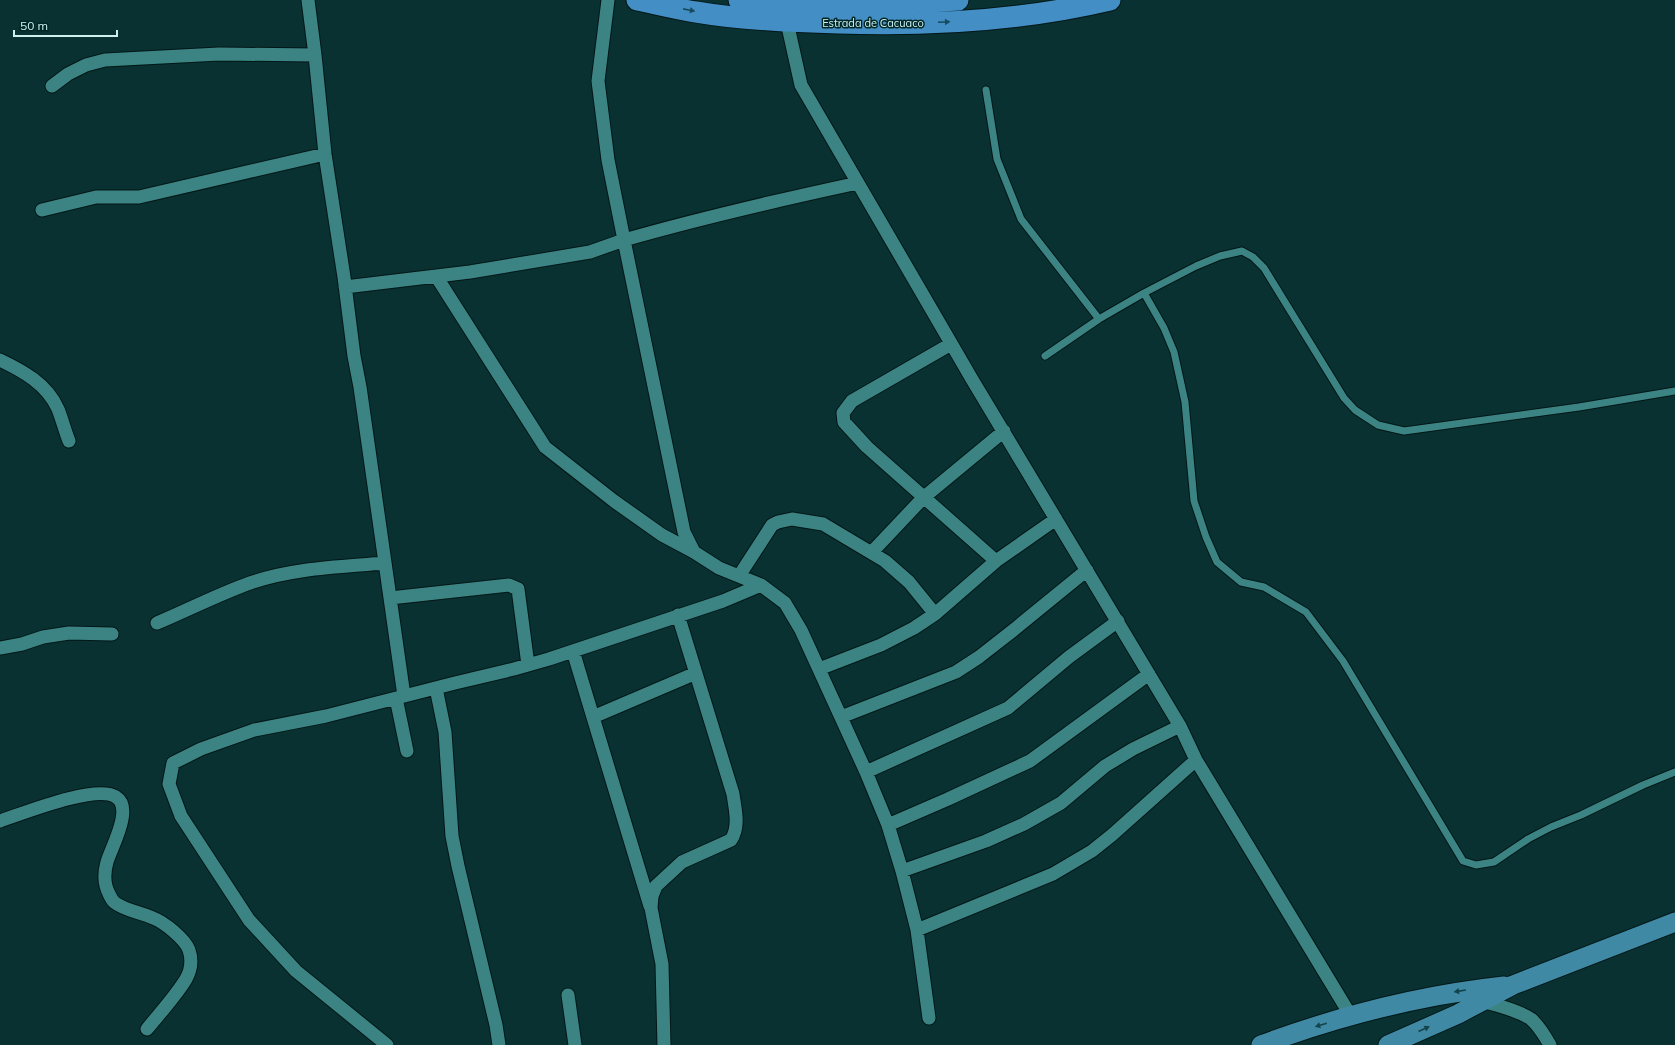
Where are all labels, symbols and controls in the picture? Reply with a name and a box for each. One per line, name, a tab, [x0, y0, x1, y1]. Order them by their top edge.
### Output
one-way arrow	[683, 8, 695, 14]
scale bar	[14, 12, 117, 38]
street label: Estrada de Cacuaco	[822, 16, 924, 30]
text: 50 m	[20, 18, 48, 33]
one-way arrow	[938, 19, 950, 26]
one-way arrow	[1454, 989, 1467, 995]
one-way arrow	[1314, 1022, 1326, 1028]
one-way arrow	[1418, 1026, 1429, 1032]

